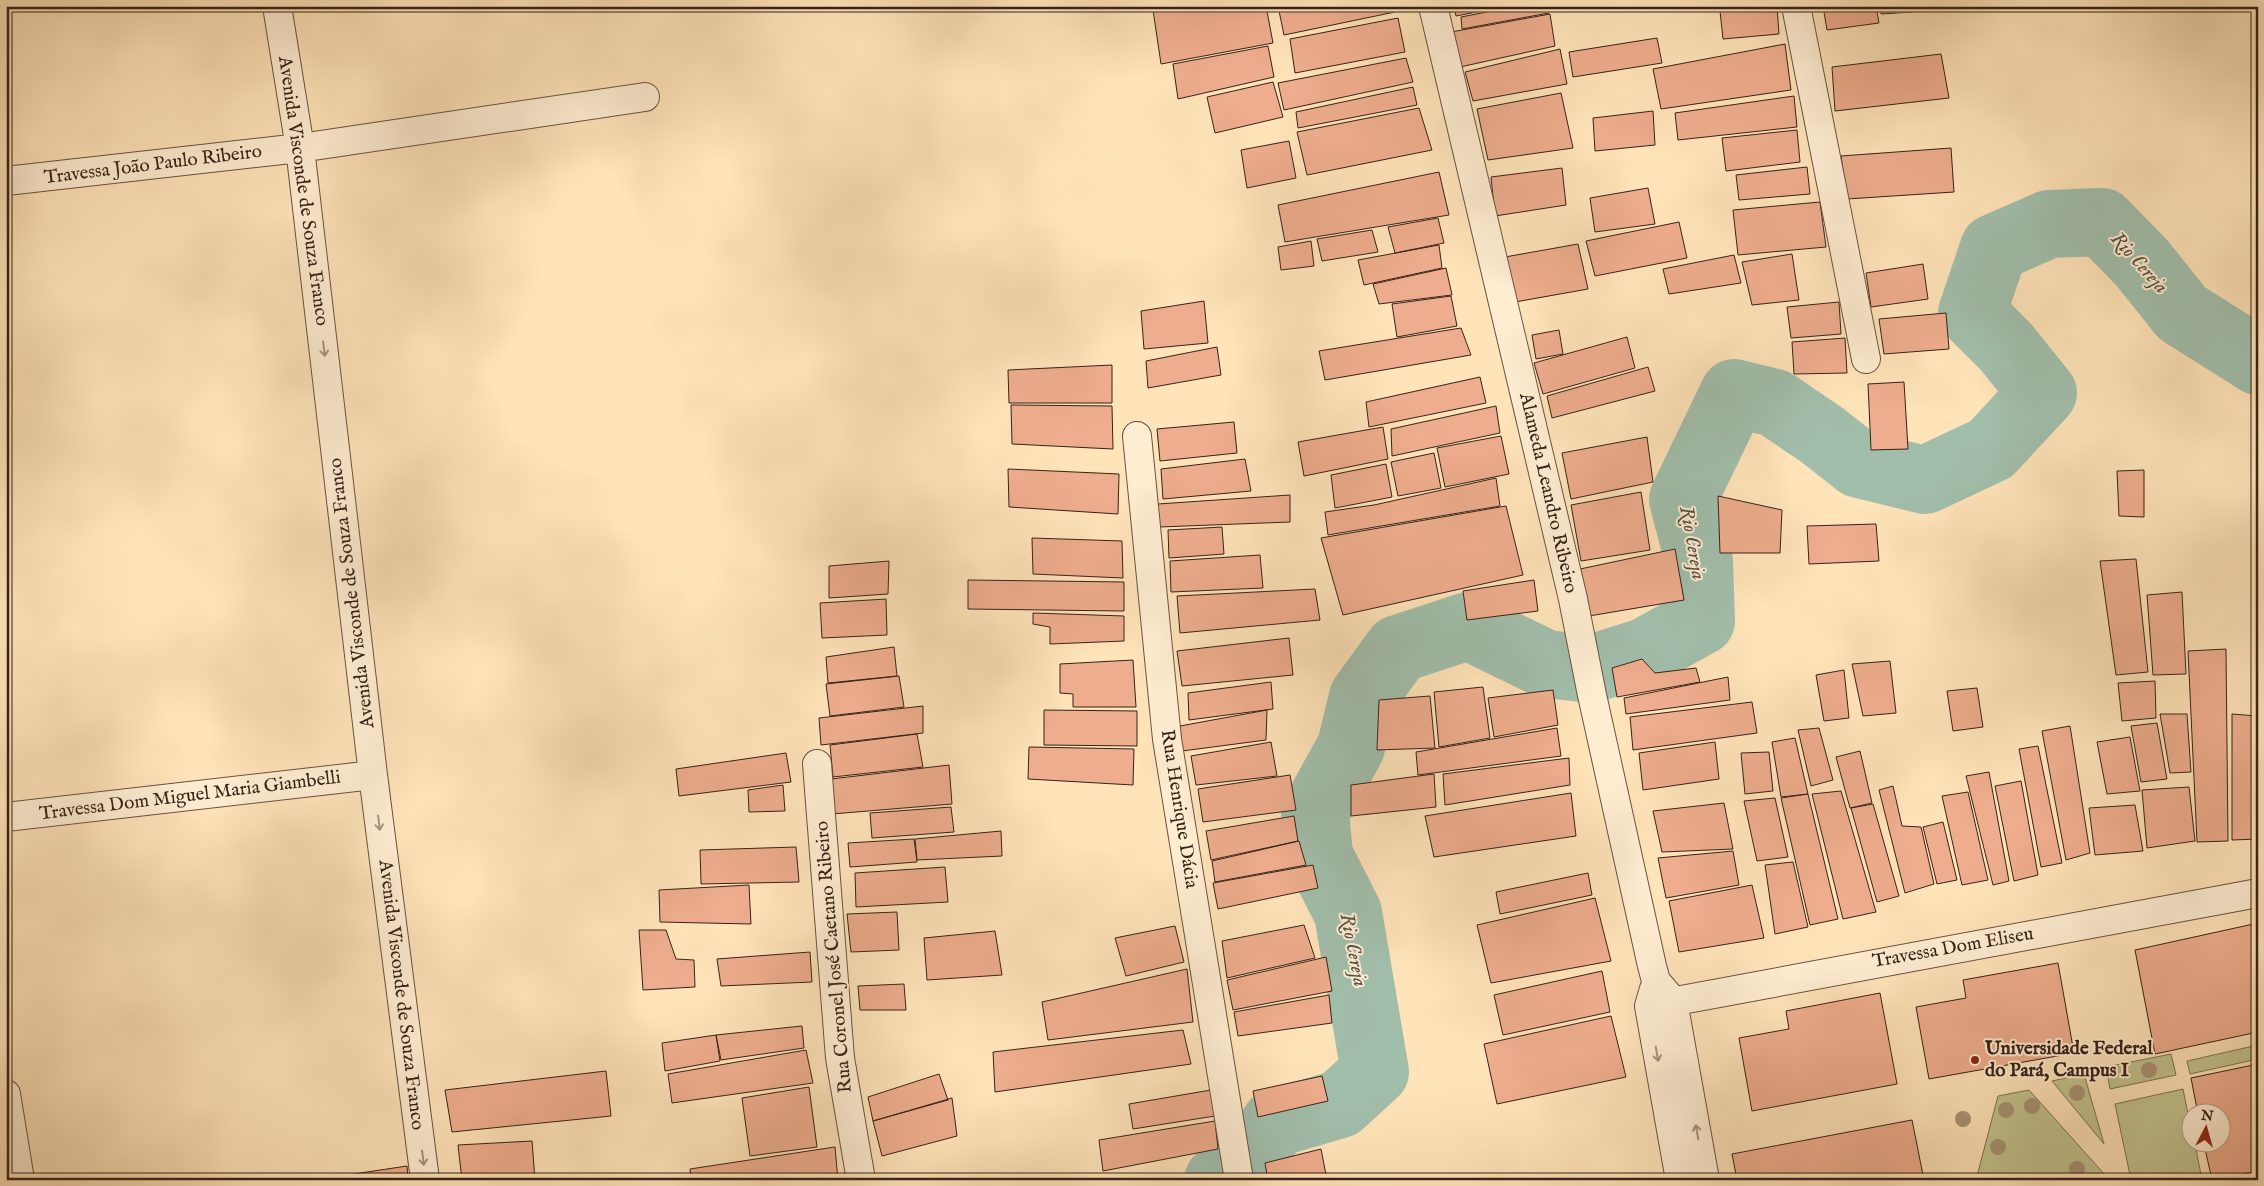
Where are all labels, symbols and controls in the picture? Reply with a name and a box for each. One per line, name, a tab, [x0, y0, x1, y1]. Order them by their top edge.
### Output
street label: Avenida Visconde de Souza Franco	[272, 54, 334, 327]
street label: Travessa João Paulo Ribeiro	[43, 140, 263, 190]
water label: Rio Cereja	[2105, 227, 2173, 299]
one-way arrow	[319, 341, 329, 357]
street label: Alameda Leandro Ribeiro	[1513, 390, 1583, 595]
street label: Avenida Visconde de Souza Franco	[324, 456, 381, 731]
water label: Rio Cereja	[1673, 504, 1711, 582]
street label: Rua Henrique Dácia	[1155, 728, 1204, 891]
street label: Travessa Dom Miguel Maria Giambelli	[38, 766, 342, 826]
one-way arrow	[374, 815, 384, 831]
street label: Rua Coronel José Caetano Ribeiro	[810, 820, 858, 1094]
street label: Avenida Visconde de Souza Franco	[372, 857, 429, 1132]
water label: Rio Cereja	[1334, 911, 1372, 989]
street label: Travessa Dom Eliseu	[1871, 922, 2036, 974]
place label: Universidade Federal do Pará, Campus I	[1984, 1037, 2153, 1083]
one-way arrow	[1653, 1045, 1663, 1061]
marker: Universidade Federal do Pará, Campus I	[1969, 1054, 1981, 1066]
north arrow	[2182, 1104, 2232, 1154]
text: N	[2199, 1106, 2214, 1126]
one-way arrow	[1691, 1124, 1701, 1140]
one-way arrow	[418, 1150, 428, 1166]

